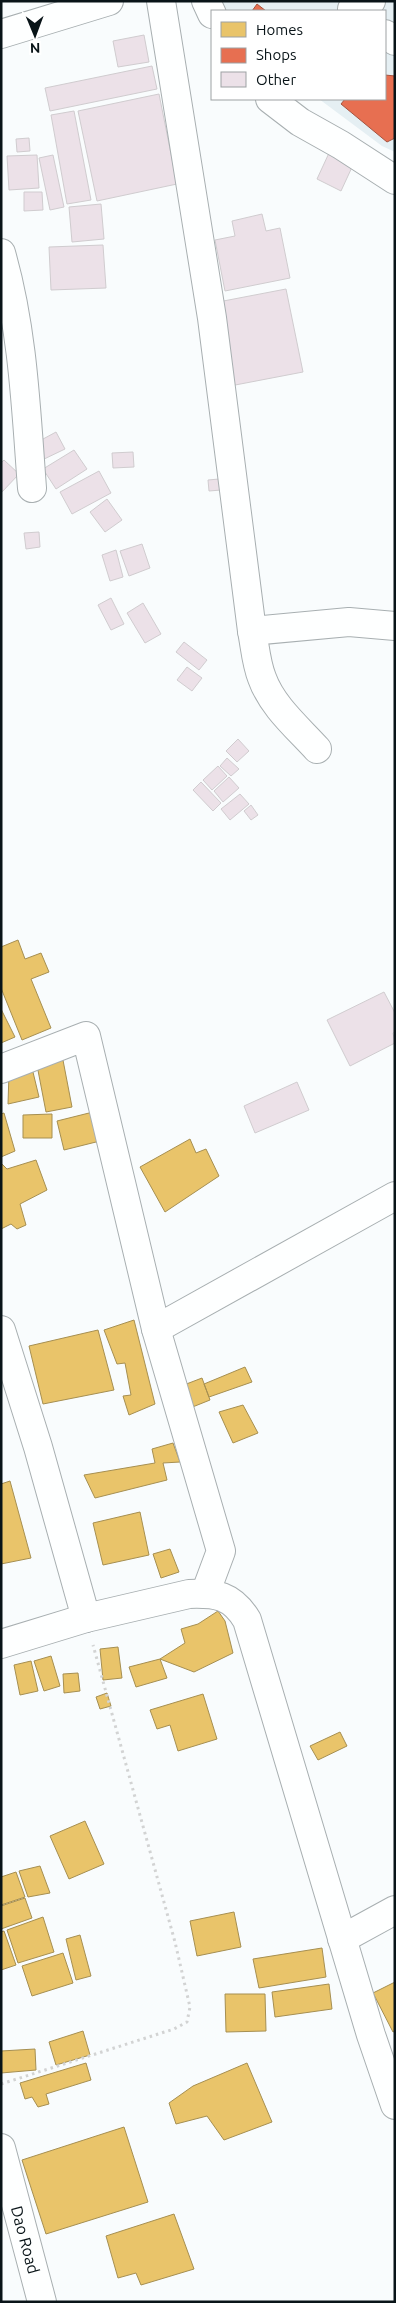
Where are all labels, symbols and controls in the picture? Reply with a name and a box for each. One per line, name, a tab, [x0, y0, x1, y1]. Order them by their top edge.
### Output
north arrow	[10, 10, 60, 60]
legend	[211, 10, 386, 100]
text: Homes	[256, 21, 303, 38]
text: N	[30, 40, 41, 56]
text: Shops	[256, 46, 297, 63]
text: Other	[256, 71, 296, 88]
street label: Dao Road	[8, 2204, 43, 2276]

